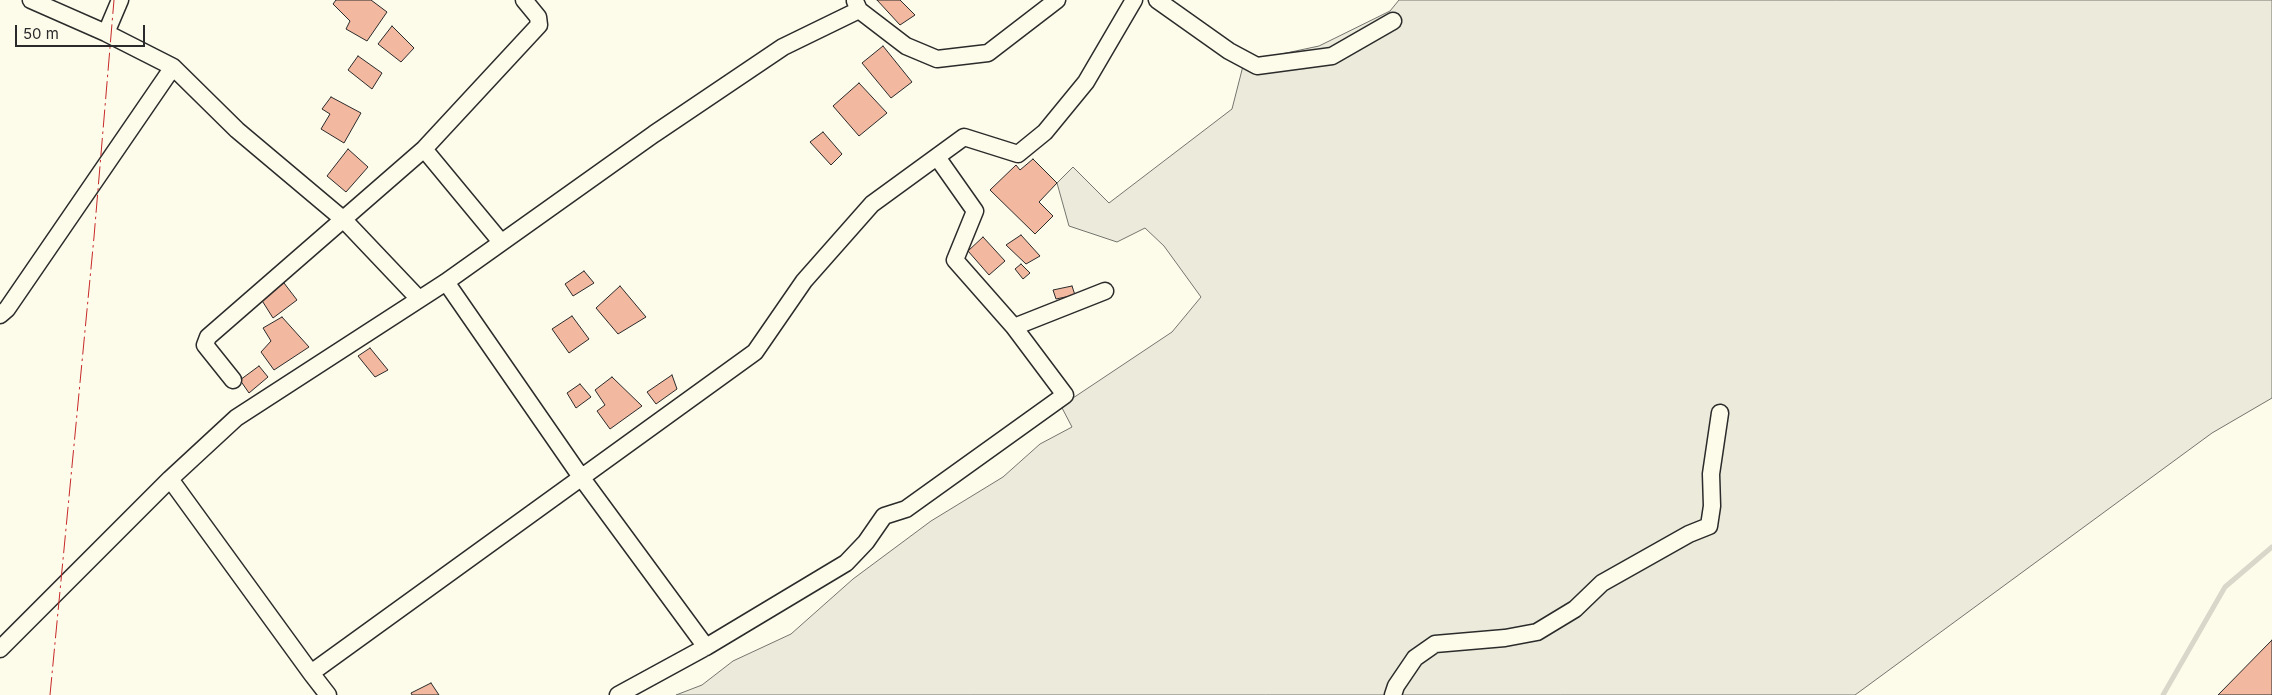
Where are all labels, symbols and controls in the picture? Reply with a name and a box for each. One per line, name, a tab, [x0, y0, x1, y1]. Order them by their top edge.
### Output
scale bar	[18, 15, 148, 47]
text: 50 m	[23, 24, 59, 43]

